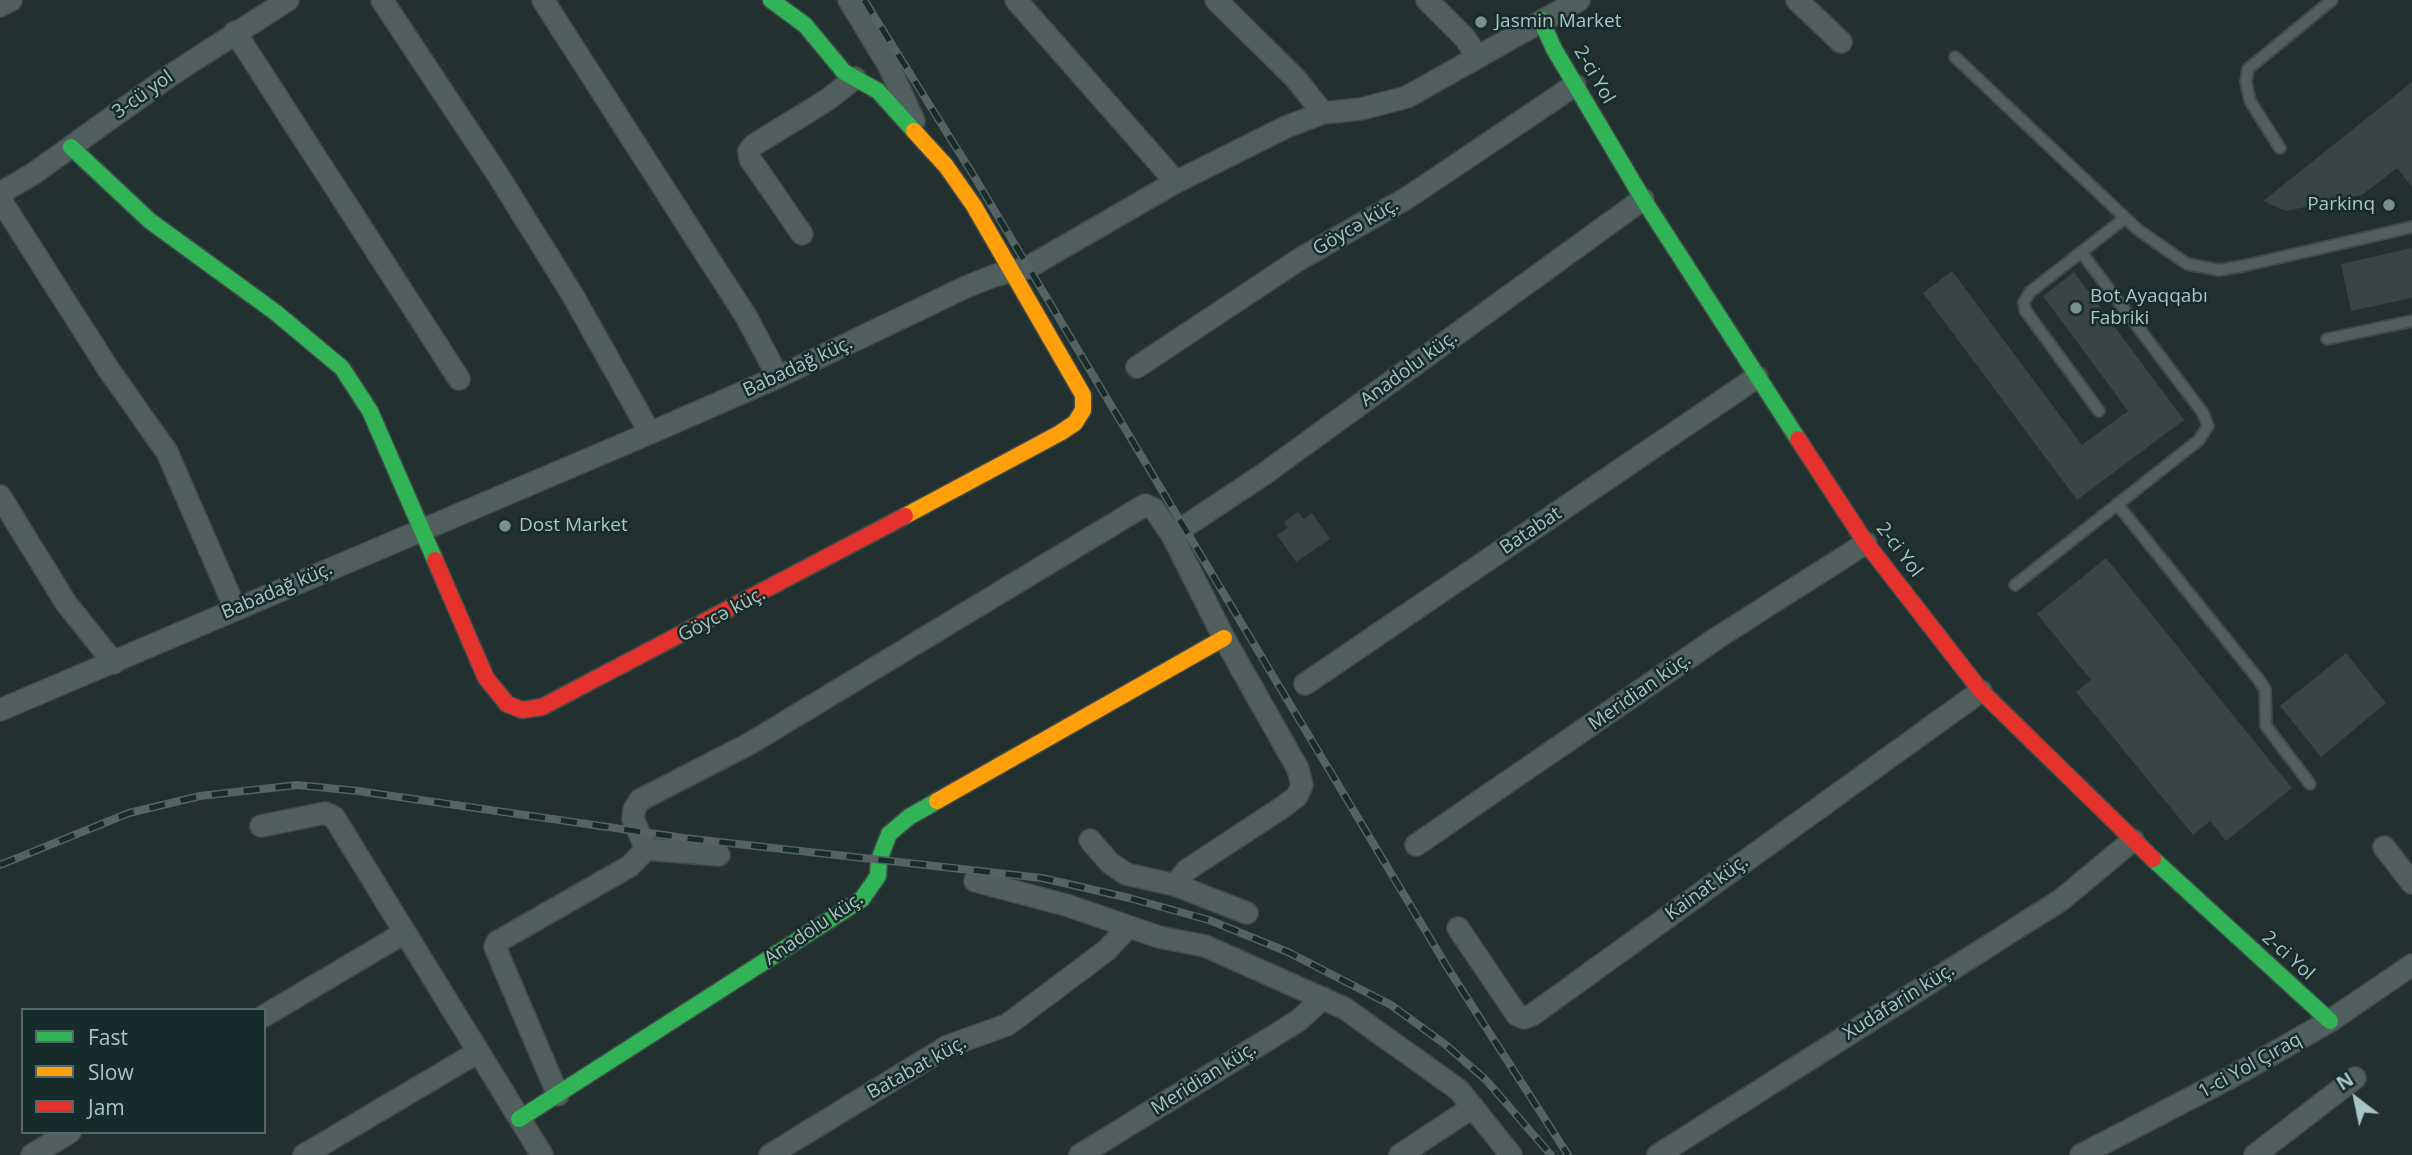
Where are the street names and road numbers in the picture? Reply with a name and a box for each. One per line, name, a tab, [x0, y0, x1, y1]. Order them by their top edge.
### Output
street label: 2-ci Yol	[1568, 42, 1620, 108]
street label: 3-cü yol	[108, 66, 178, 124]
street label: Göycə küç.	[1309, 193, 1403, 261]
street label: Anadolu küç.	[1356, 326, 1462, 412]
street label: Babadağ küç.	[740, 332, 856, 402]
street label: Batabat	[1496, 502, 1566, 560]
street label: 2-ci Yol	[1871, 518, 1927, 582]
street label: Babadağ küç.	[218, 557, 336, 625]
street label: Göycə küç.	[675, 583, 769, 647]
street label: Meridian küç.	[1584, 648, 1696, 736]
street label: Kainat küç.	[1661, 850, 1753, 926]
street label: Anadolu küç.	[760, 888, 868, 970]
street label: 2-ci Yol	[2257, 927, 2319, 985]
street label: Xudafərin küç.	[1839, 959, 1959, 1045]
street label: 1-ci Yol Çıraq	[2194, 1028, 2306, 1104]
street label: Batabat küç.	[863, 1031, 971, 1105]
street label: Meridian küç.	[1147, 1038, 1261, 1120]

